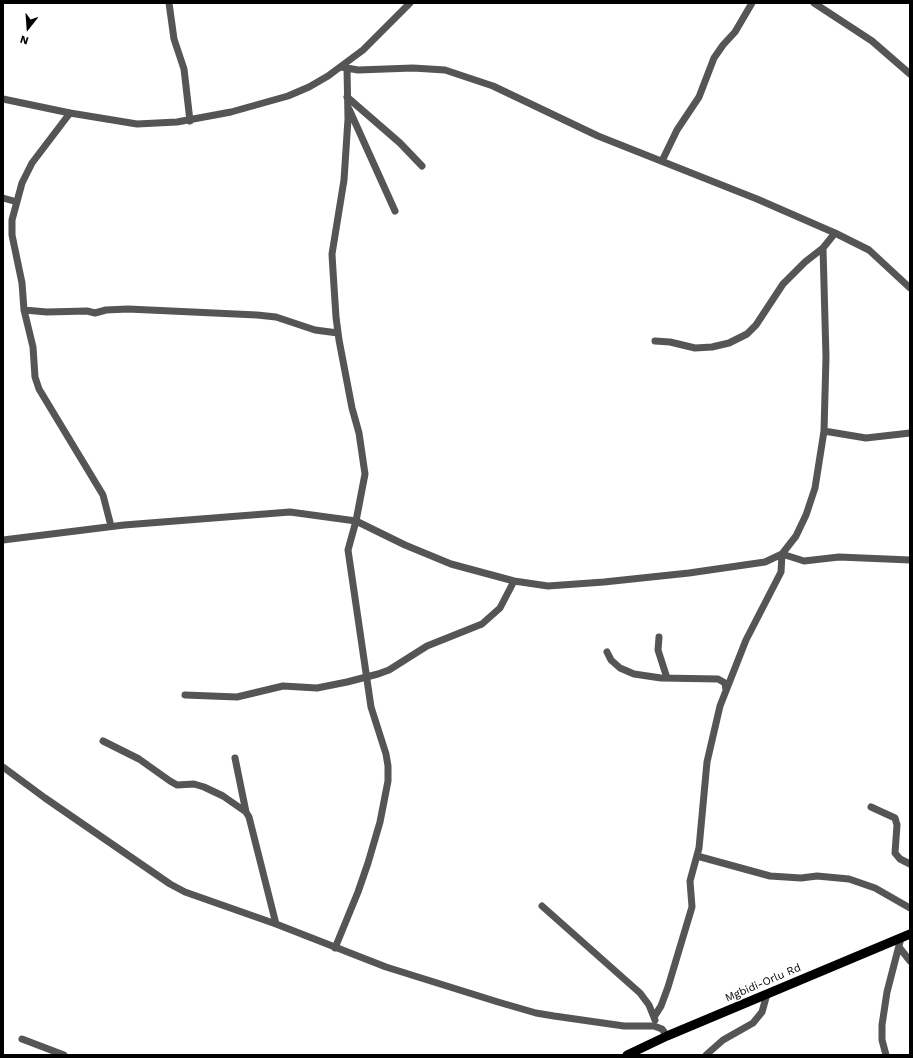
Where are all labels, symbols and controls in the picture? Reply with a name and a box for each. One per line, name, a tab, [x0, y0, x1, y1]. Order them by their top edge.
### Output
north arrow	[8, 8, 48, 48]
text: N	[19, 33, 30, 47]
street label: Mgbidi-Orlu Rd	[723, 961, 803, 1005]

